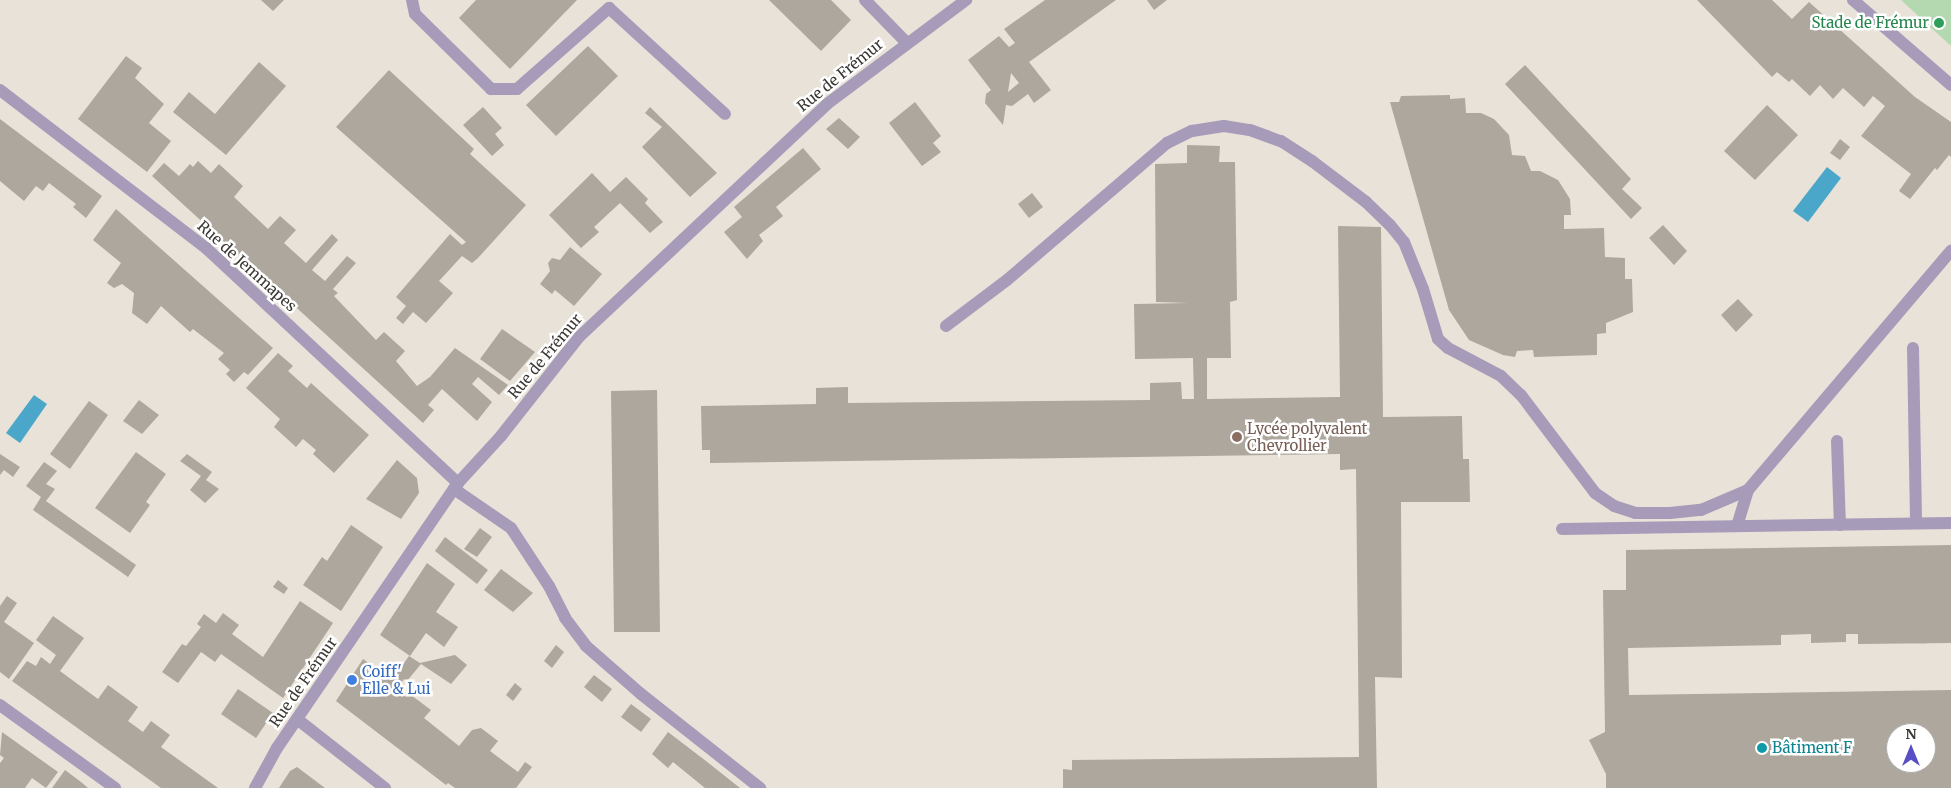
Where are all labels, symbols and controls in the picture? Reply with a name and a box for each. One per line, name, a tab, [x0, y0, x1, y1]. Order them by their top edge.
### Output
place label: Stade de Frémur	[1811, 14, 1929, 32]
marker: Stade de Frémur	[1933, 17, 1945, 29]
street label: Rue de Frémur	[793, 35, 887, 115]
street label: Rue de Jemmapes	[194, 217, 300, 315]
street label: Rue de Frémur	[504, 310, 586, 402]
place label: Lycée polyvalent Chevrollier	[1247, 419, 1367, 454]
marker: Lycée polyvalent Chevrollier	[1231, 431, 1243, 443]
street label: Rue de Frémur	[265, 634, 341, 730]
place label: Coiff' Elle & Lui	[362, 662, 431, 697]
marker: Coiff' Elle & Lui	[346, 674, 358, 686]
north arrow	[1886, 723, 1936, 773]
text: N	[1905, 725, 1917, 743]
place label: Bâtiment F	[1772, 739, 1852, 757]
marker: Bâtiment F	[1756, 742, 1768, 754]

